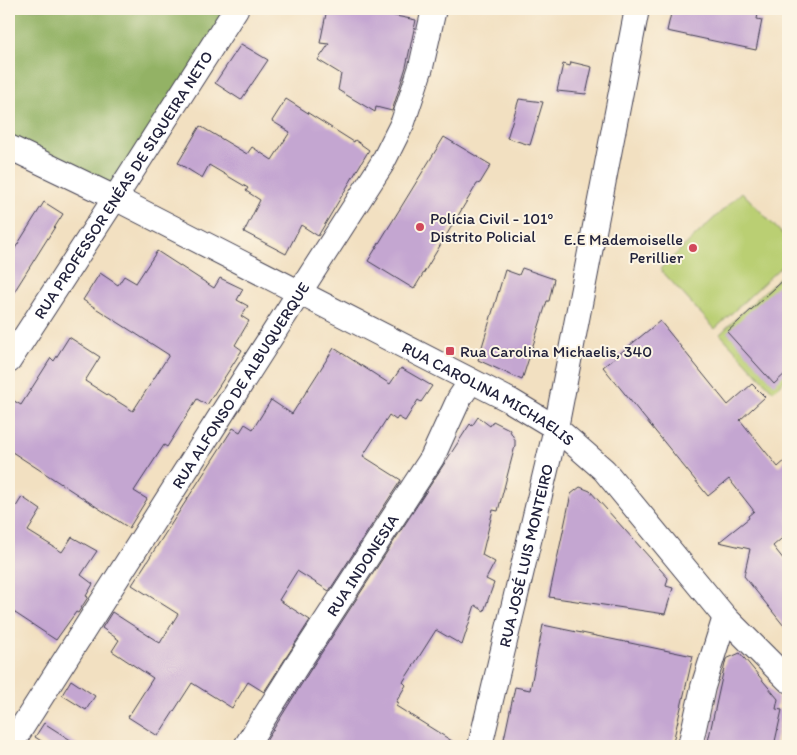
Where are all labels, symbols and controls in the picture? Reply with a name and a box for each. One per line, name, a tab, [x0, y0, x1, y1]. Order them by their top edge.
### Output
street label: RUA PROFESSOR ENÉAS DE SIQUEIRA NETO	[30, 47, 217, 322]
place label: Polícia Civil - 101º Distrito Policial	[430, 209, 553, 246]
marker: Polícia Civil - 101º Distrito Policial	[414, 221, 426, 233]
place label: E.E Mademoiselle Perillier	[564, 230, 684, 267]
marker: E.E Mademoiselle Perillier	[687, 242, 699, 254]
street label: RUA ALFONSO DE ALBUQUERQUE	[168, 279, 314, 492]
street label: RUA CAROLINA MICHAELIS	[399, 338, 578, 450]
place label: Rua Carolina Michaelis, 340	[460, 342, 652, 361]
marker: Rua Carolina Michaelis, 340	[444, 345, 456, 357]
street label: RUA JOSÉ LUIS MONTEIRO	[495, 462, 557, 649]
street label: RUA INDONESIA	[322, 511, 403, 620]

